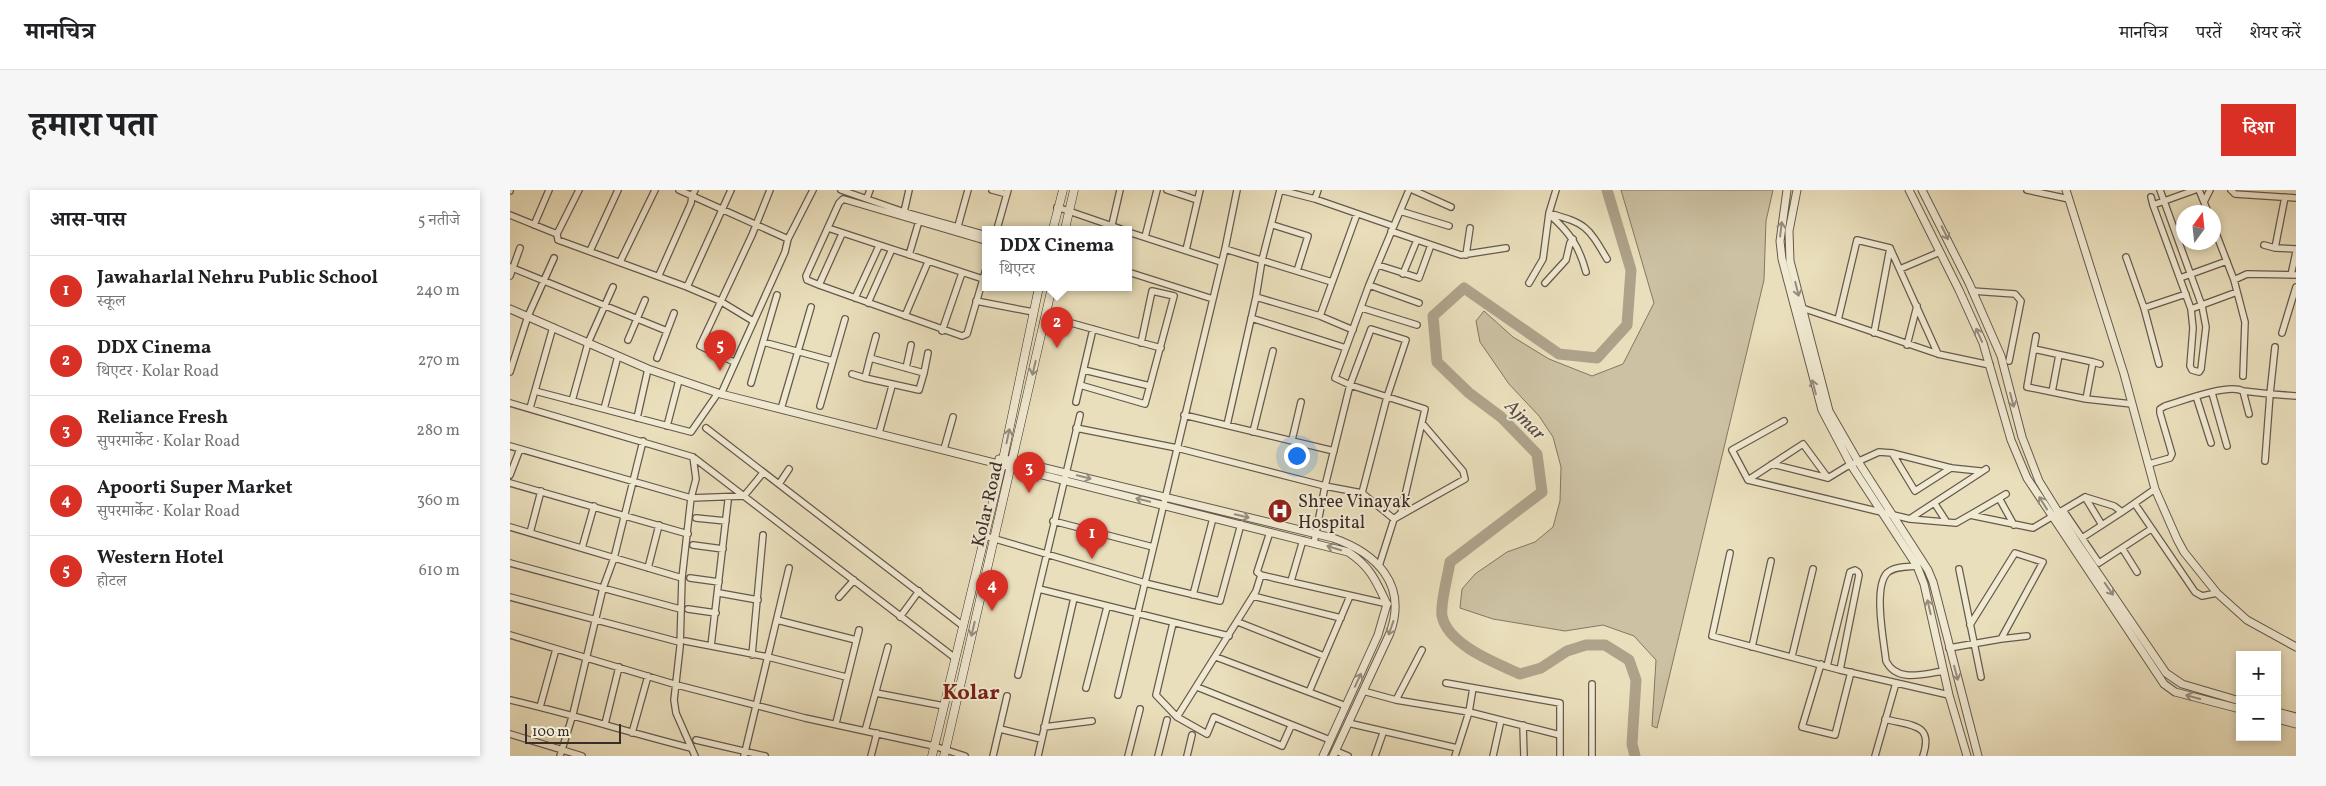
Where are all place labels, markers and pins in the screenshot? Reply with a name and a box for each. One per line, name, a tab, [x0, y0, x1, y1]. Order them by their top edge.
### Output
pin: 2	[1041, 307, 1073, 348]
pin: 5	[704, 330, 736, 371]
pin: 3	[1013, 452, 1045, 493]
place label: Shree Vinayak Hospital	[1298, 490, 1411, 536]
hospital icon: Shree Vinayak Hospital	[1267, 498, 1293, 524]
pin: 1	[1076, 518, 1108, 559]
pin: 4	[976, 570, 1008, 611]

